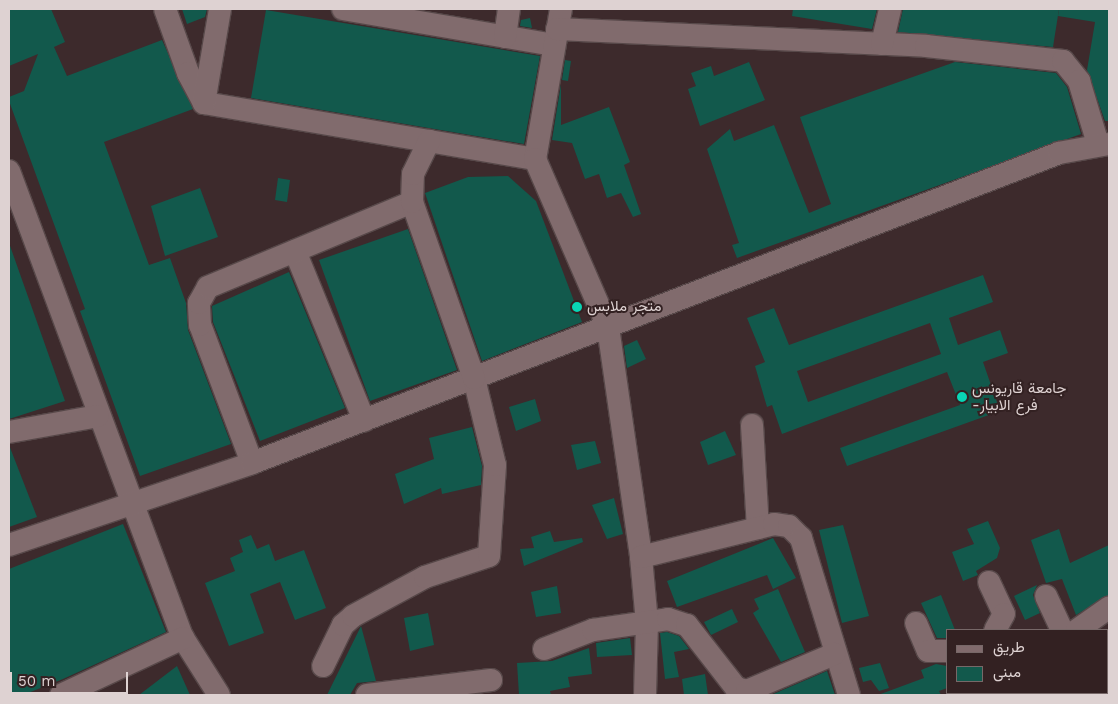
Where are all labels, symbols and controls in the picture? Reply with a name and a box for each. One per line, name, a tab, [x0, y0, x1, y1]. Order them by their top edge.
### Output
place label: متجر ملابس	[587, 298, 662, 316]
marker: متجر ملابس	[571, 301, 583, 313]
place label: جامعة قاريونس -فرع الابيار	[972, 379, 1066, 414]
marker: جامعة قاريونس -فرع الابيار	[956, 391, 968, 403]
legend	[946, 629, 1108, 694]
text: طريق	[993, 638, 1025, 656]
scale bar	[12, 662, 130, 694]
text: مبنى	[993, 663, 1021, 681]
text: 50 m	[18, 672, 55, 690]

